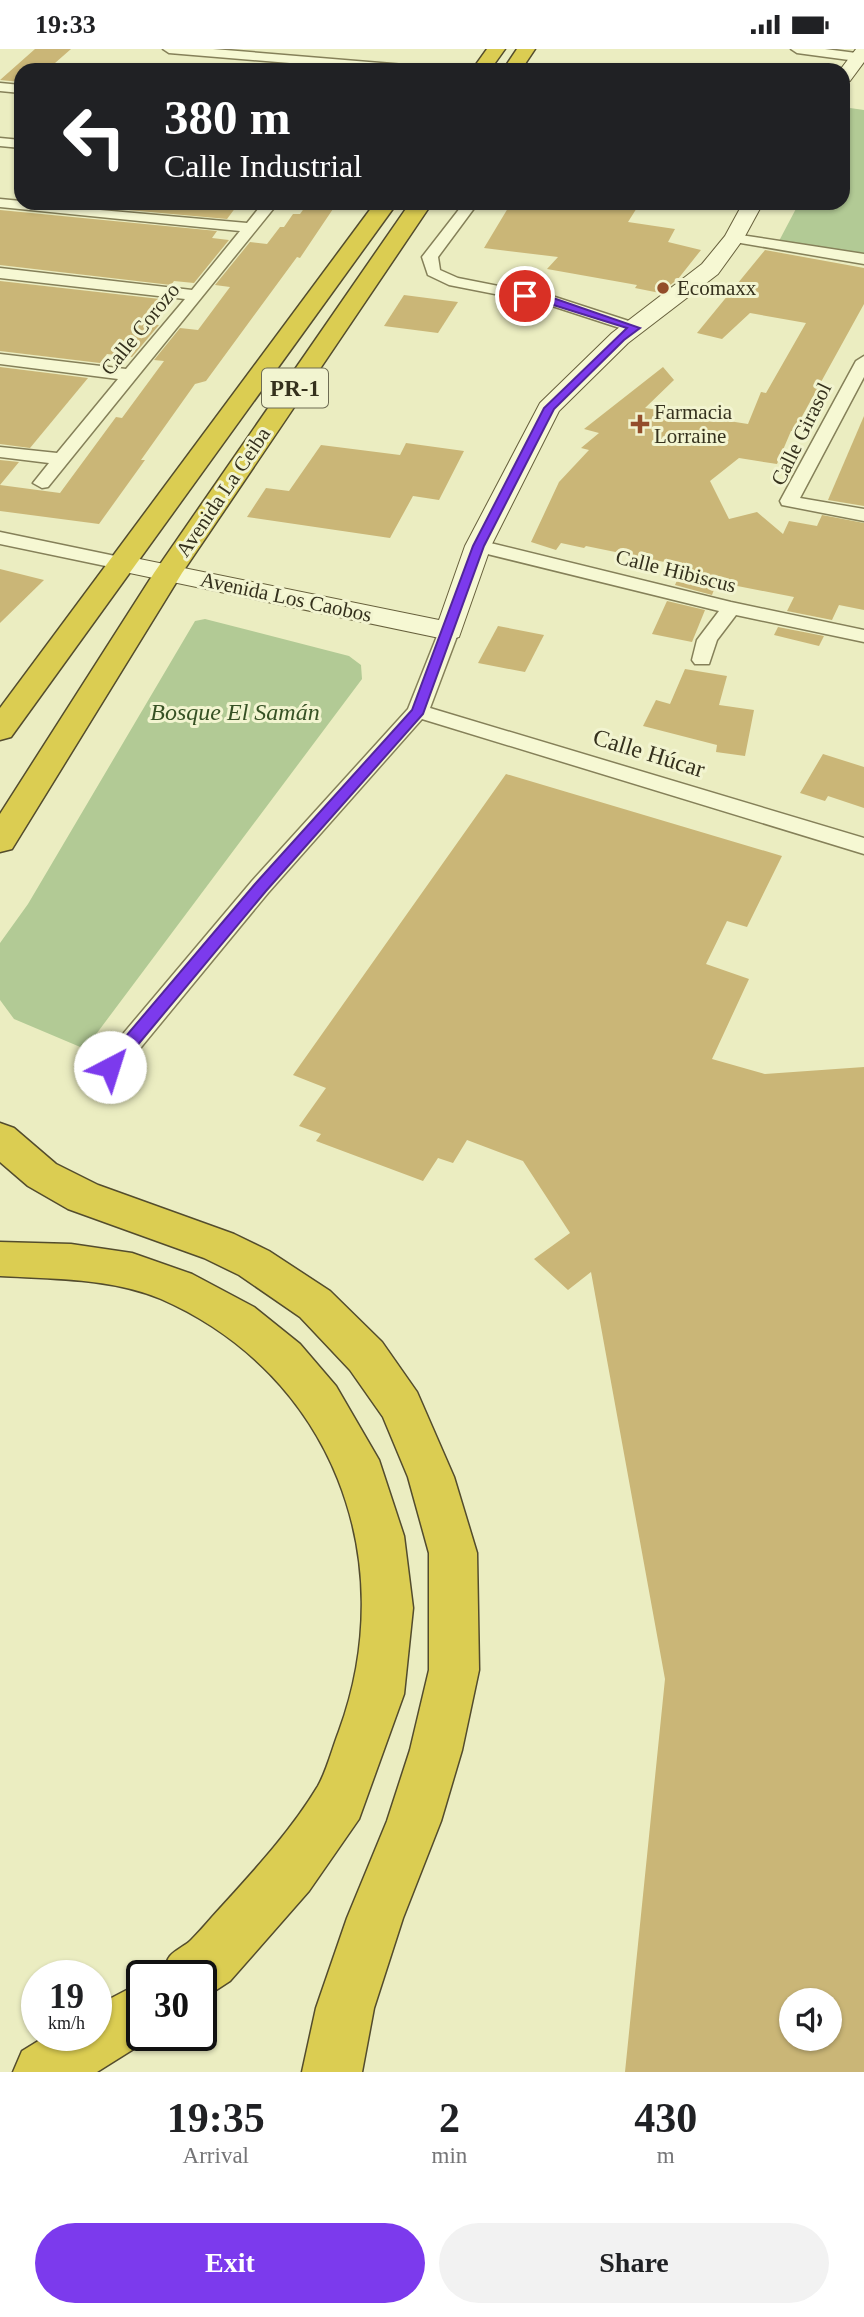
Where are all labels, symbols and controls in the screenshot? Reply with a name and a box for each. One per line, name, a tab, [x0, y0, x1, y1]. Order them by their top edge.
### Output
text: 19:33	[35, 10, 96, 39]
text: 380 m	[164, 90, 291, 145]
icon: left	[49, 91, 140, 182]
text: Calle Industrial	[164, 148, 362, 184]
pin	[495, 266, 555, 326]
place label: Ecomaxx	[677, 276, 757, 300]
icon: arrive	[506, 277, 544, 315]
street label: Calle Corozo	[96, 278, 184, 380]
marker: Ecomaxx	[655, 280, 671, 296]
road number: PR-1	[262, 369, 328, 407]
street label: Calle Girasol	[766, 379, 836, 489]
place label: Farmacia Lorraine	[654, 400, 733, 448]
marker: Farmacia Lorraine	[632, 416, 648, 432]
street label: Avenida La Ceiba	[171, 422, 276, 561]
street label: Calle Hibiscus	[613, 544, 739, 598]
street label: Avenida Los Caobos	[198, 567, 374, 627]
park label: Bosque El Samán	[150, 699, 320, 725]
street label: Calle Húcar	[590, 724, 708, 782]
position arrow	[73, 1030, 147, 1104]
speed limit sign: 30	[126, 1960, 217, 2051]
text: 19	[49, 1977, 84, 2016]
map controls	[779, 1988, 842, 2051]
button: sound	[779, 1988, 842, 2051]
text: km/h	[48, 2013, 85, 2033]
text: 19:35	[167, 2095, 265, 2141]
text: 2	[439, 2095, 460, 2141]
text: 430	[634, 2095, 697, 2141]
text: Arrival	[183, 2143, 249, 2168]
text: min	[432, 2143, 467, 2168]
text: m	[657, 2143, 675, 2168]
button: Exit	[35, 2223, 425, 2303]
button: Share	[439, 2223, 829, 2303]

